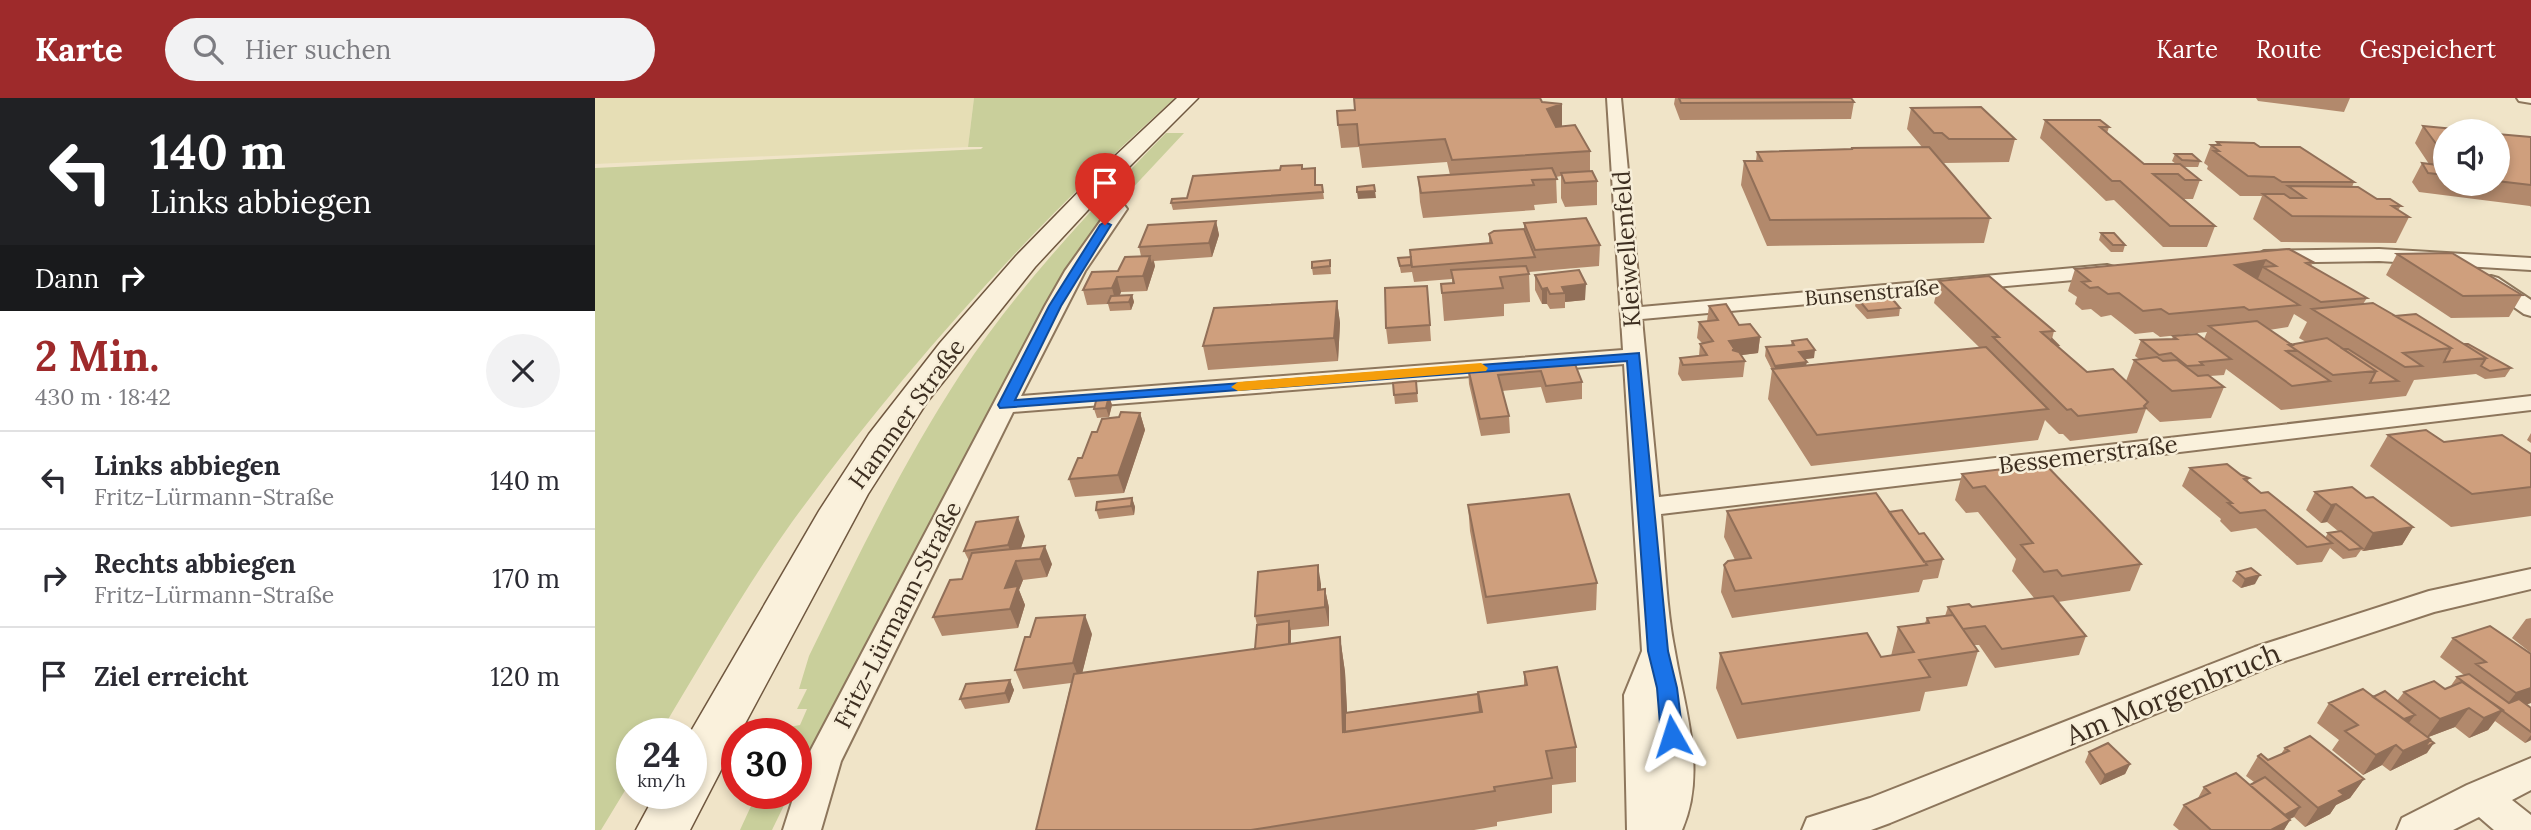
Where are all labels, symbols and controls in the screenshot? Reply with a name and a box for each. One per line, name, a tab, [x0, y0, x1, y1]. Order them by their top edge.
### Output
search box	[165, 18, 655, 81]
text: Karte	[35, 28, 123, 70]
icon: search	[189, 30, 227, 68]
text: Hier suchen	[245, 33, 391, 66]
text: Karte	[2156, 34, 2218, 65]
text: Route	[2256, 34, 2322, 65]
text: Gespeichert	[2360, 34, 2496, 65]
map controls	[2433, 119, 2510, 196]
button: sound	[2433, 119, 2510, 196]
text: 140 m	[150, 120, 286, 182]
icon: left	[35, 126, 126, 217]
pin	[1075, 153, 1135, 225]
icon: arrive	[1086, 164, 1124, 202]
street label: Kleiwellenfeld	[1606, 170, 1647, 328]
text: Links abbiegen	[150, 181, 372, 222]
icon: right	[113, 259, 151, 297]
text: Dann	[35, 262, 99, 295]
street label: Bunsenstraße	[1803, 273, 1941, 312]
text: 2 Min.	[35, 329, 159, 383]
street label: Hammer Straße	[842, 332, 972, 495]
button: close	[486, 334, 560, 408]
text: 430 m · 18:42	[35, 382, 171, 411]
street label: Bessemerstraße	[1997, 428, 2179, 481]
text: Links abbiegen	[94, 449, 280, 482]
icon: left	[35, 461, 73, 499]
text: 140 m	[490, 464, 560, 497]
text: Fritz-Lürmann-Straße	[94, 482, 334, 511]
street label: Fritz-Lürmann-Straße	[827, 496, 968, 734]
text: Rechts abbiegen	[94, 547, 296, 580]
icon: right	[35, 559, 73, 597]
text: 170 m	[492, 562, 560, 595]
text: Fritz-Lürmann-Straße	[94, 580, 334, 609]
street label: Am Morgenbruch	[2060, 635, 2285, 754]
icon: arrive	[35, 657, 73, 695]
text: Ziel erreicht	[94, 660, 248, 693]
text: 120 m	[490, 660, 560, 693]
position arrow	[1635, 699, 1709, 773]
speed limit sign: 30	[721, 718, 812, 809]
text: 24	[643, 732, 680, 777]
text: km/h	[637, 769, 686, 792]

